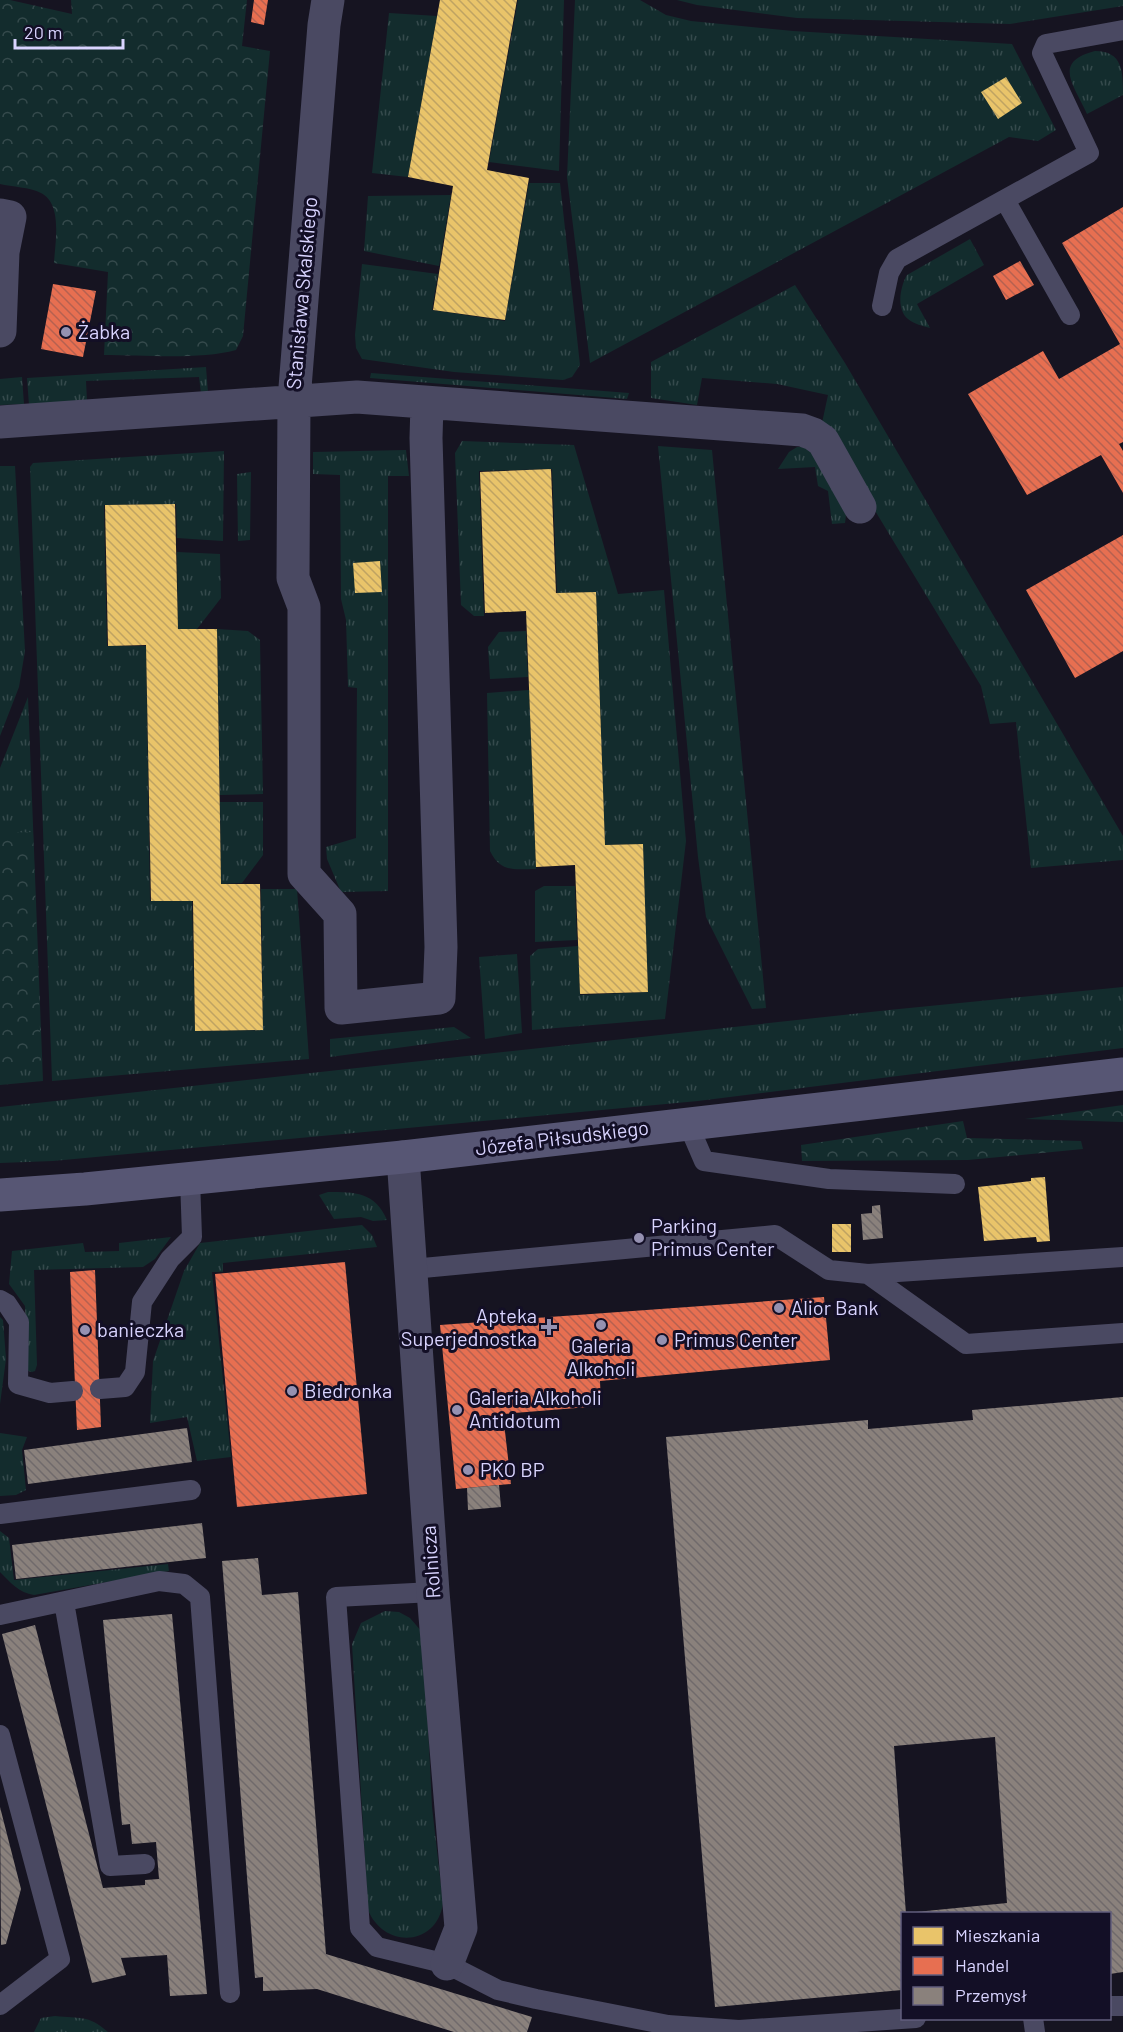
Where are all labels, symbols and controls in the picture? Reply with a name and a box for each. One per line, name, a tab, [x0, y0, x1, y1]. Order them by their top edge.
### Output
scale bar	[15, 12, 123, 50]
text: 20 m	[24, 21, 62, 43]
street label: Stanisława Skalskiego	[281, 196, 321, 390]
place label: Żabka	[78, 319, 130, 343]
marker: Żabka	[59, 325, 73, 339]
street label: Józefa Piłsudskiego	[474, 1114, 650, 1160]
place label: Parking Primus Center	[651, 1213, 775, 1260]
marker: Parking Primus Center	[632, 1231, 646, 1245]
place label: Alior Bank	[791, 1295, 878, 1319]
marker: Alior Bank	[772, 1301, 786, 1315]
place label: Apteka Superjednostka	[401, 1303, 537, 1350]
place label: banieczka	[97, 1317, 184, 1341]
marker: Galeria Alkoholi	[594, 1318, 608, 1332]
marker: Apteka Superjednostka	[542, 1320, 556, 1334]
marker: banieczka	[78, 1323, 92, 1337]
place label: Primus Center	[674, 1327, 798, 1351]
place label: Galeria Alkoholi	[567, 1333, 635, 1380]
marker: Primus Center	[655, 1333, 669, 1347]
place label: Biedronka	[304, 1378, 392, 1402]
marker: Biedronka	[285, 1384, 299, 1398]
place label: Galeria Alkoholi Antidotum	[469, 1385, 602, 1432]
marker: Galeria Alkoholi Antidotum	[450, 1403, 464, 1417]
place label: PKO BP	[480, 1457, 545, 1481]
marker: PKO BP	[461, 1463, 475, 1477]
street label: Rolnicza	[415, 1525, 445, 1599]
legend	[901, 1912, 1111, 2020]
text: Mieszkania	[955, 1924, 1040, 1946]
text: Handel	[955, 1954, 1009, 1976]
text: Przemysł	[955, 1984, 1027, 2006]

